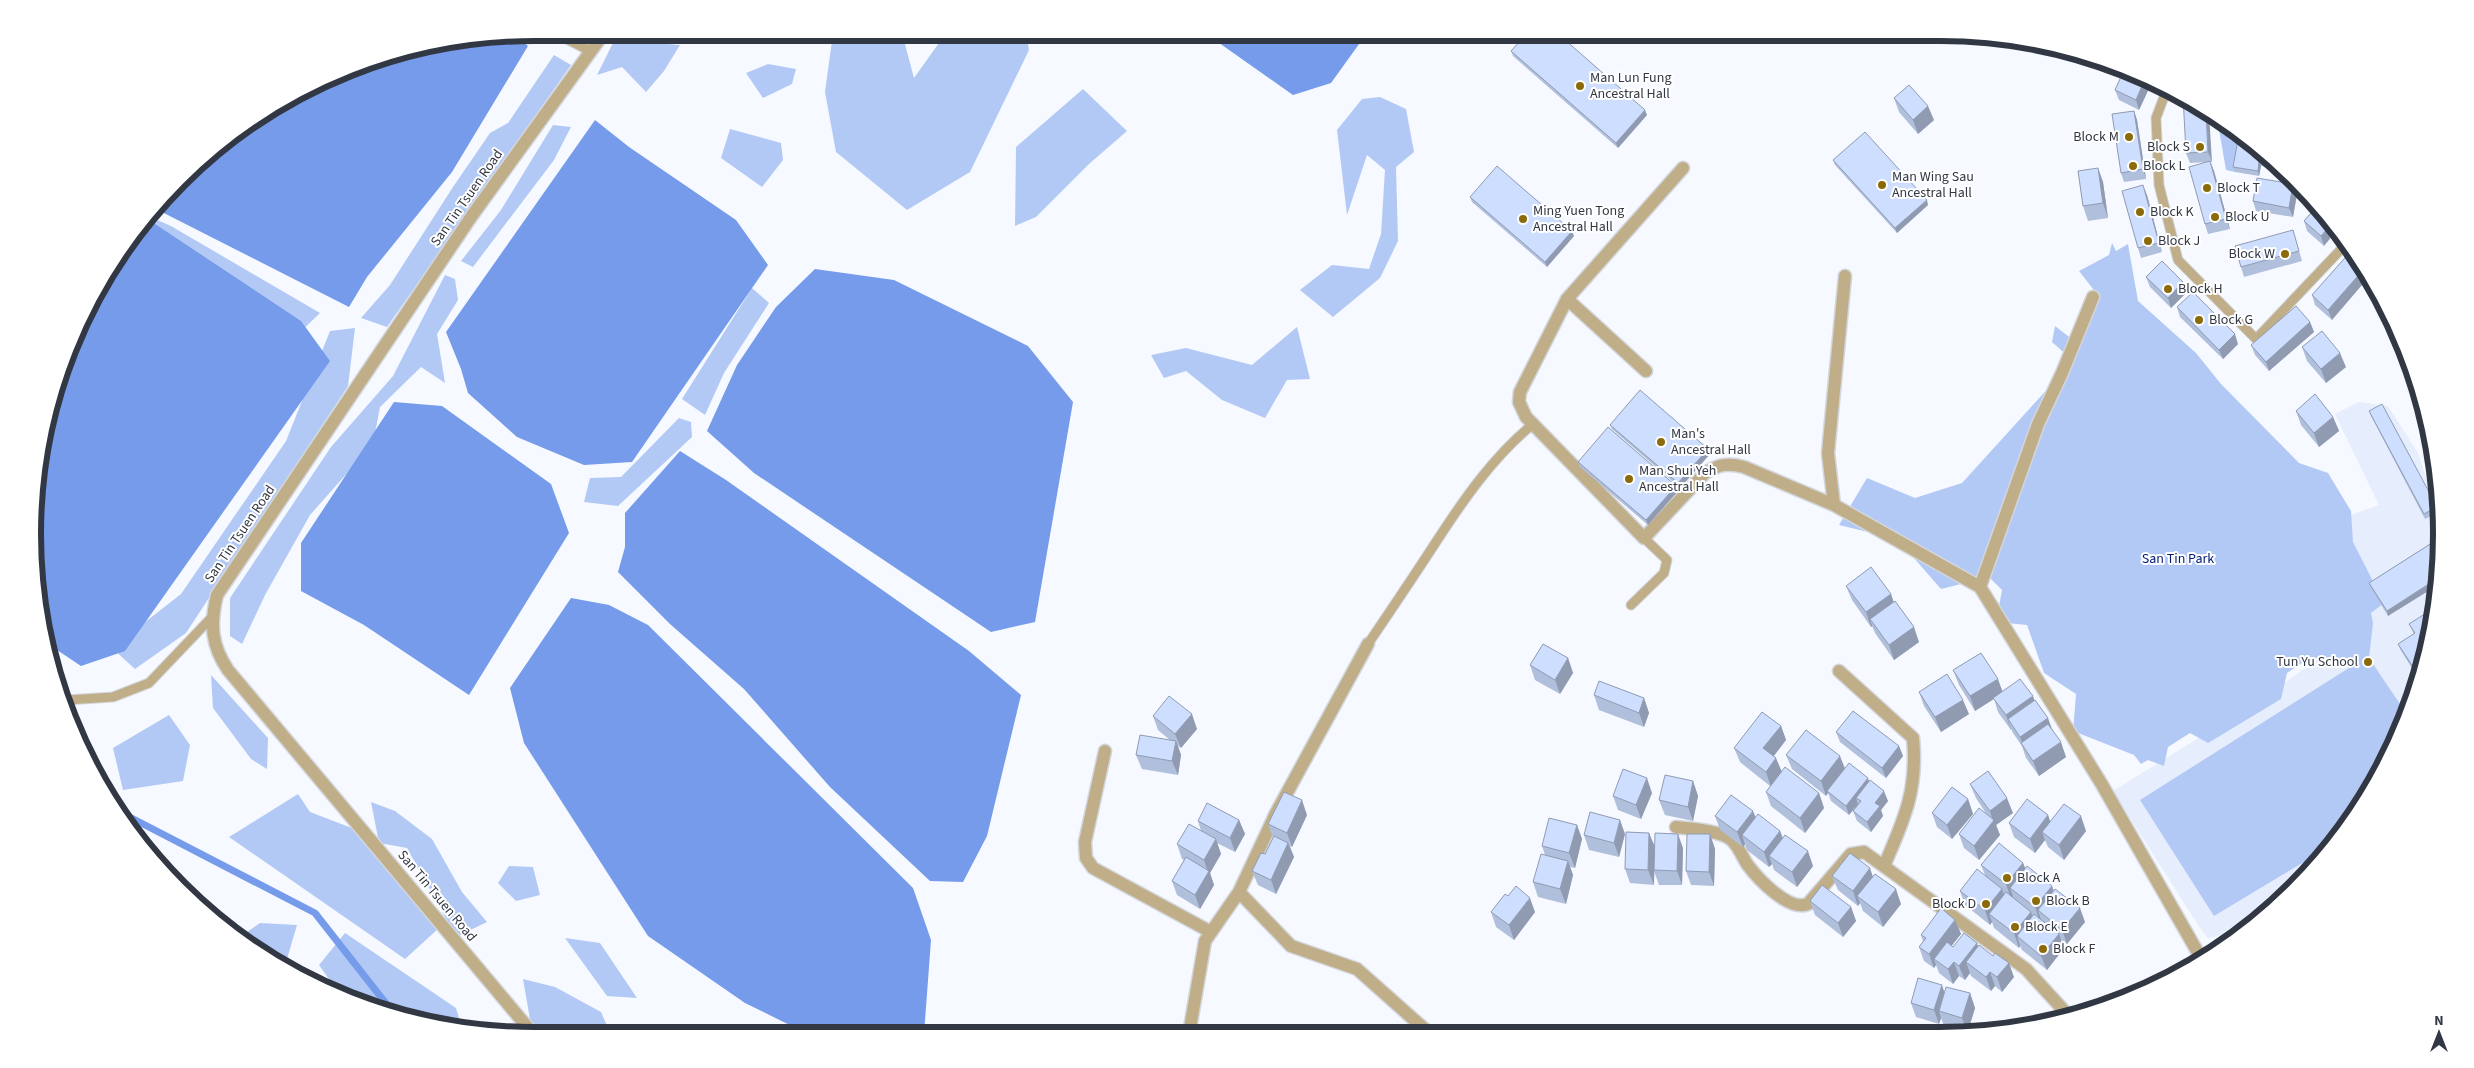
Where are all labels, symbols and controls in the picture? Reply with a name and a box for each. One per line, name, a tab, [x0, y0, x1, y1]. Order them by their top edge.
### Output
place label: Man Lun Fung Ancestral Hall	[1590, 68, 1671, 104]
marker: Man Lun Fung Ancestral Hall	[1574, 80, 1586, 92]
place label: Block M	[2073, 127, 2119, 147]
marker: Block M	[2123, 131, 2135, 143]
place label: Block S	[2147, 137, 2190, 157]
marker: Block S	[2194, 141, 2206, 153]
street label: San Tin Tsuen Road	[426, 146, 508, 250]
place label: Block L	[2143, 156, 2186, 176]
marker: Block L	[2127, 160, 2139, 172]
place label: Man Wing Sau Ancestral Hall	[1892, 167, 1974, 203]
place label: Block T	[2217, 178, 2261, 198]
marker: Man Wing Sau Ancestral Hall	[1876, 179, 1888, 191]
marker: Block T	[2201, 182, 2213, 194]
place label: Ming Yuen Tong Ancestral Hall	[1533, 201, 1624, 237]
place label: Block K	[2150, 202, 2195, 222]
marker: Block K	[2134, 206, 2146, 218]
place label: Block U	[2225, 207, 2270, 227]
marker: Block U	[2209, 211, 2221, 223]
marker: Ming Yuen Tong Ancestral Hall	[1517, 213, 1529, 225]
place label: Block J	[2158, 231, 2200, 251]
marker: Block J	[2142, 235, 2154, 247]
place label: Block W	[2228, 244, 2275, 264]
marker: Block W	[2279, 248, 2291, 260]
place label: Block H	[2178, 279, 2223, 299]
marker: Block H	[2162, 283, 2174, 295]
place label: Block G	[2209, 310, 2253, 330]
marker: Block G	[2193, 314, 2205, 326]
place label: Man's Ancestral Hall	[1671, 424, 1751, 460]
marker: Man's Ancestral Hall	[1655, 436, 1667, 448]
place label: Man Shui Yeh Ancestral Hall	[1639, 461, 1719, 497]
marker: Man Shui Yeh Ancestral Hall	[1623, 473, 1635, 485]
street label: San Tin Tsuen Road	[200, 481, 280, 587]
park label: San Tin Park	[2142, 549, 2214, 569]
place label: Tun Yu School	[2276, 652, 2358, 672]
marker: Tun Yu School	[2362, 656, 2374, 668]
street label: San Tin Tsuen Road	[393, 846, 481, 946]
place label: Block A	[2017, 868, 2061, 888]
marker: Block A	[2001, 872, 2013, 884]
place label: Block B	[2046, 891, 2090, 911]
place label: Block D	[1932, 894, 1976, 914]
marker: Block B	[2030, 895, 2042, 907]
marker: Block D	[1980, 898, 1992, 910]
place label: Block E	[2025, 917, 2068, 937]
marker: Block E	[2009, 921, 2021, 933]
place label: Block F	[2053, 939, 2096, 959]
marker: Block F	[2037, 943, 2049, 955]
north arrow	[2414, 1008, 2464, 1058]
text: N	[2434, 1011, 2444, 1031]

